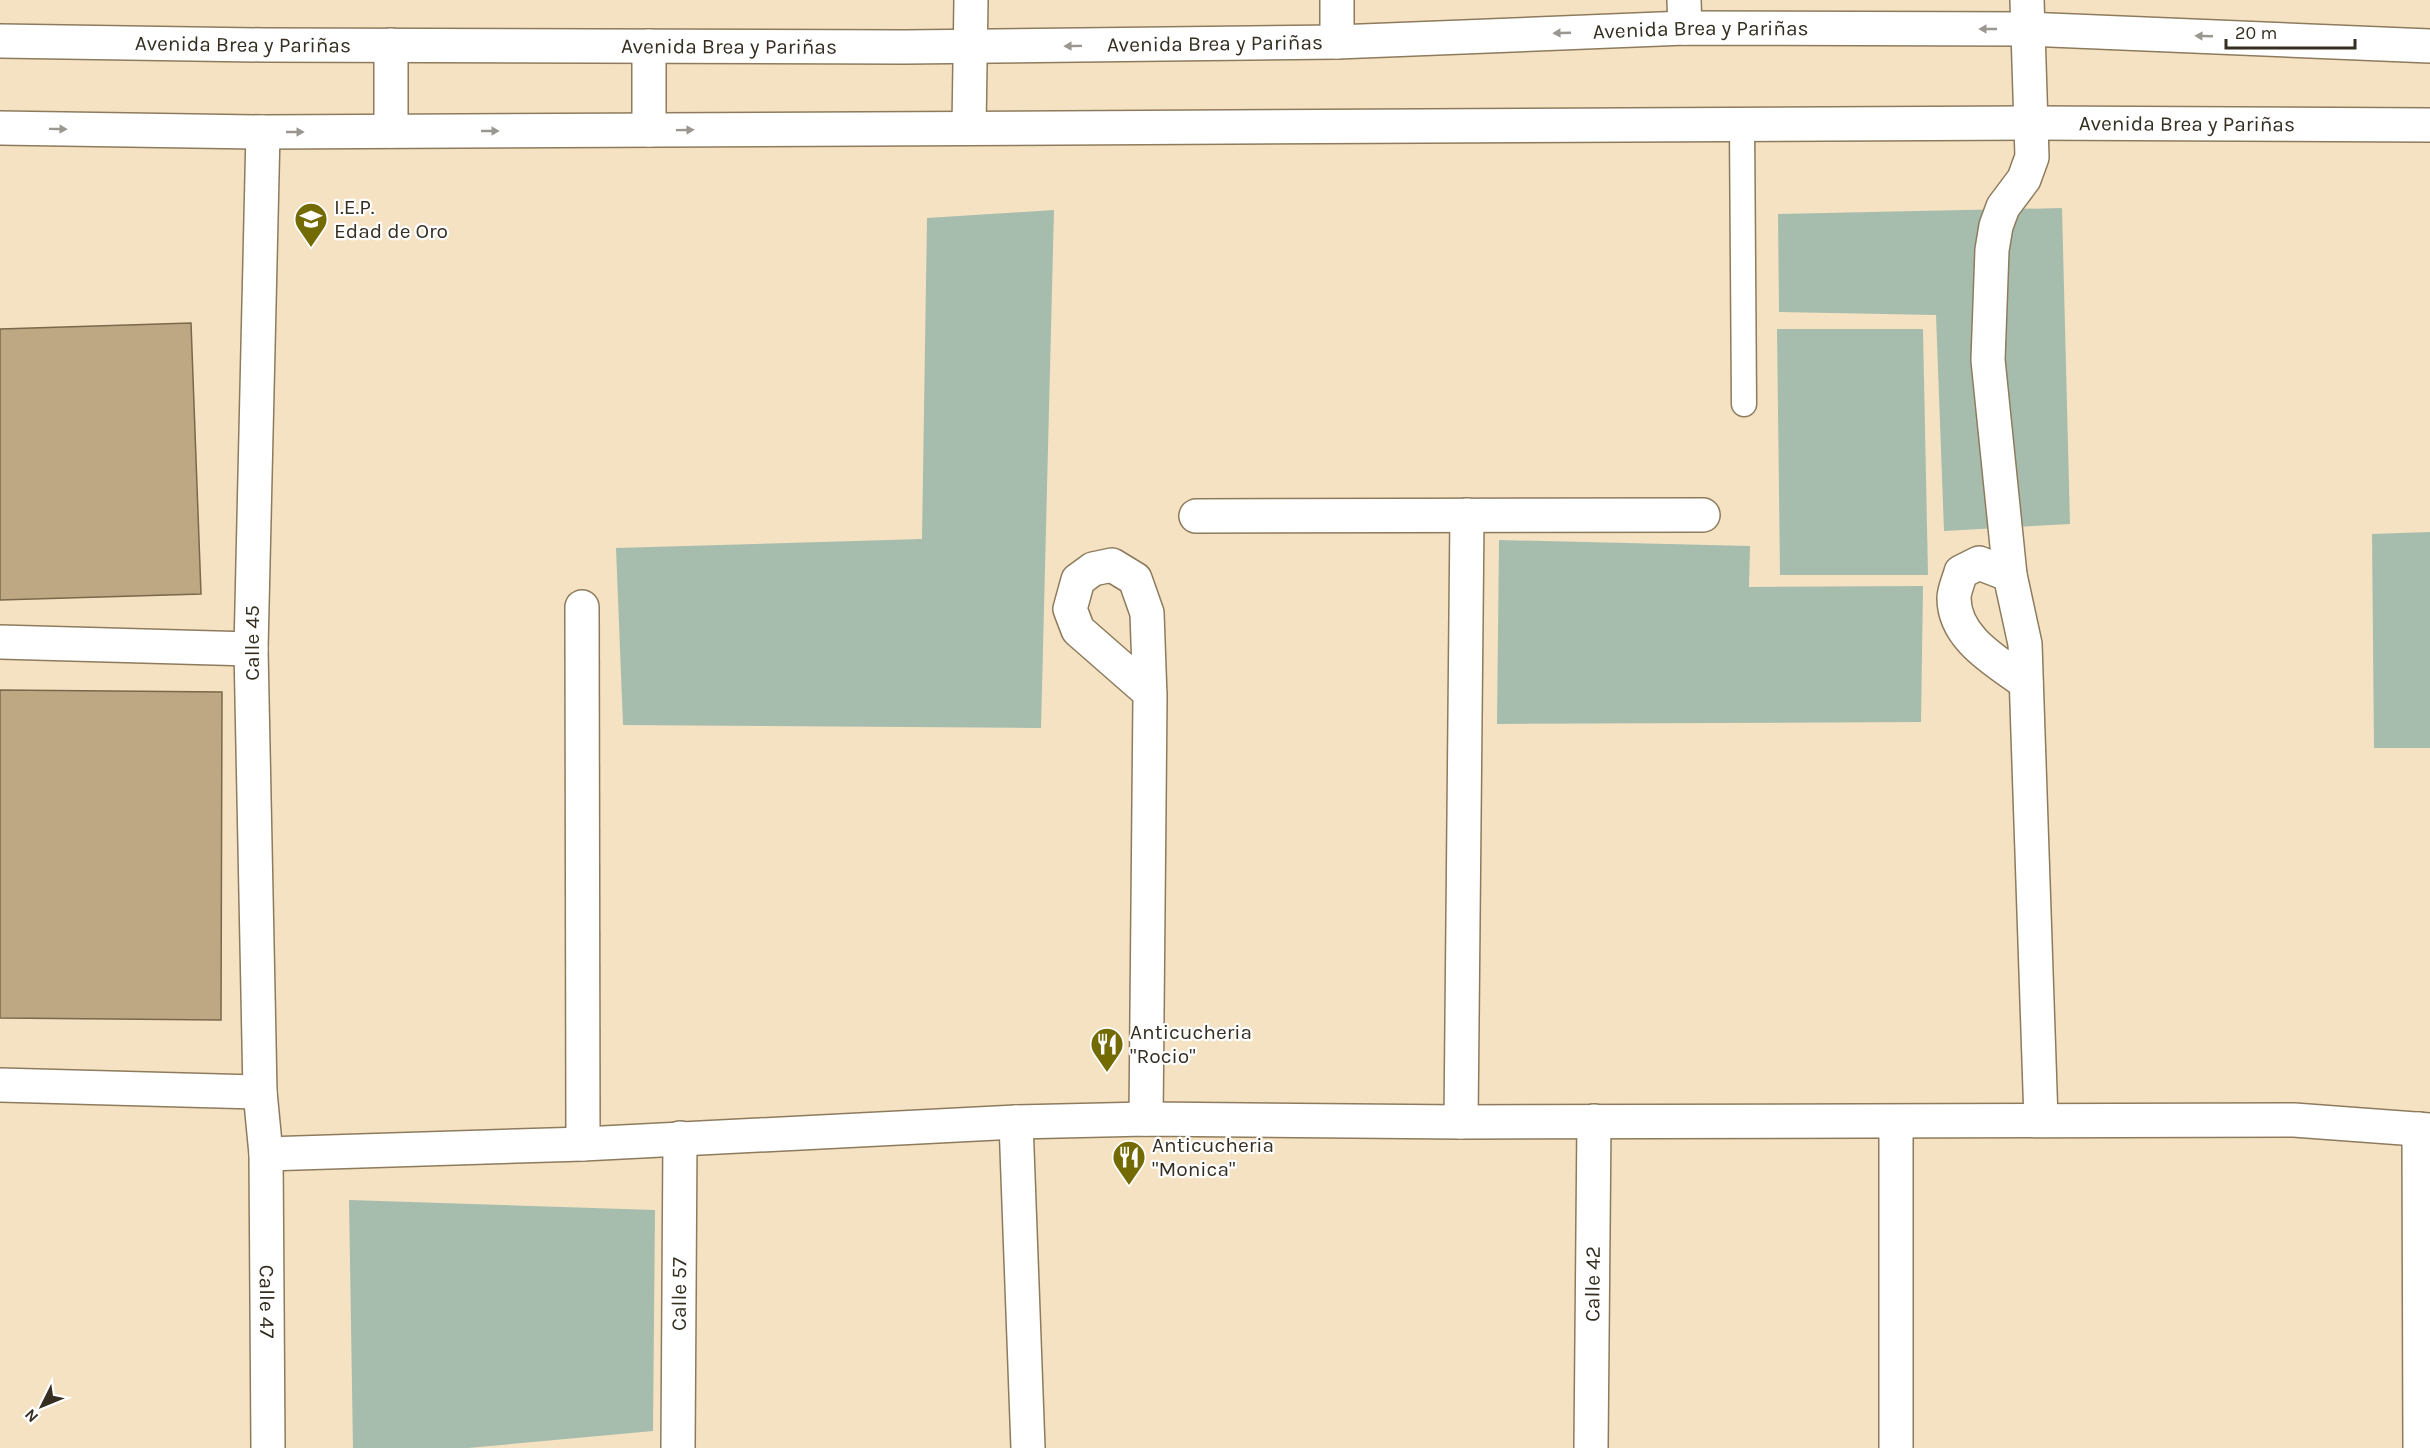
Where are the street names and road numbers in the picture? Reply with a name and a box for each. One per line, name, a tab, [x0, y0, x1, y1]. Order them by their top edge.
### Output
street label: Avenida Brea y Pariñas	[1592, 16, 1809, 44]
street label: Avenida Brea y Pariñas	[1107, 30, 1323, 57]
street label: Avenida Brea y Pariñas	[135, 31, 351, 57]
street label: Avenida Brea y Pariñas	[621, 34, 837, 59]
street label: Avenida Brea y Pariñas	[2079, 111, 2295, 136]
street label: Calle 45	[240, 605, 264, 681]
street label: Calle 42	[1580, 1246, 1605, 1322]
street label: Calle 57	[667, 1257, 691, 1331]
street label: Calle 47	[255, 1265, 279, 1338]

